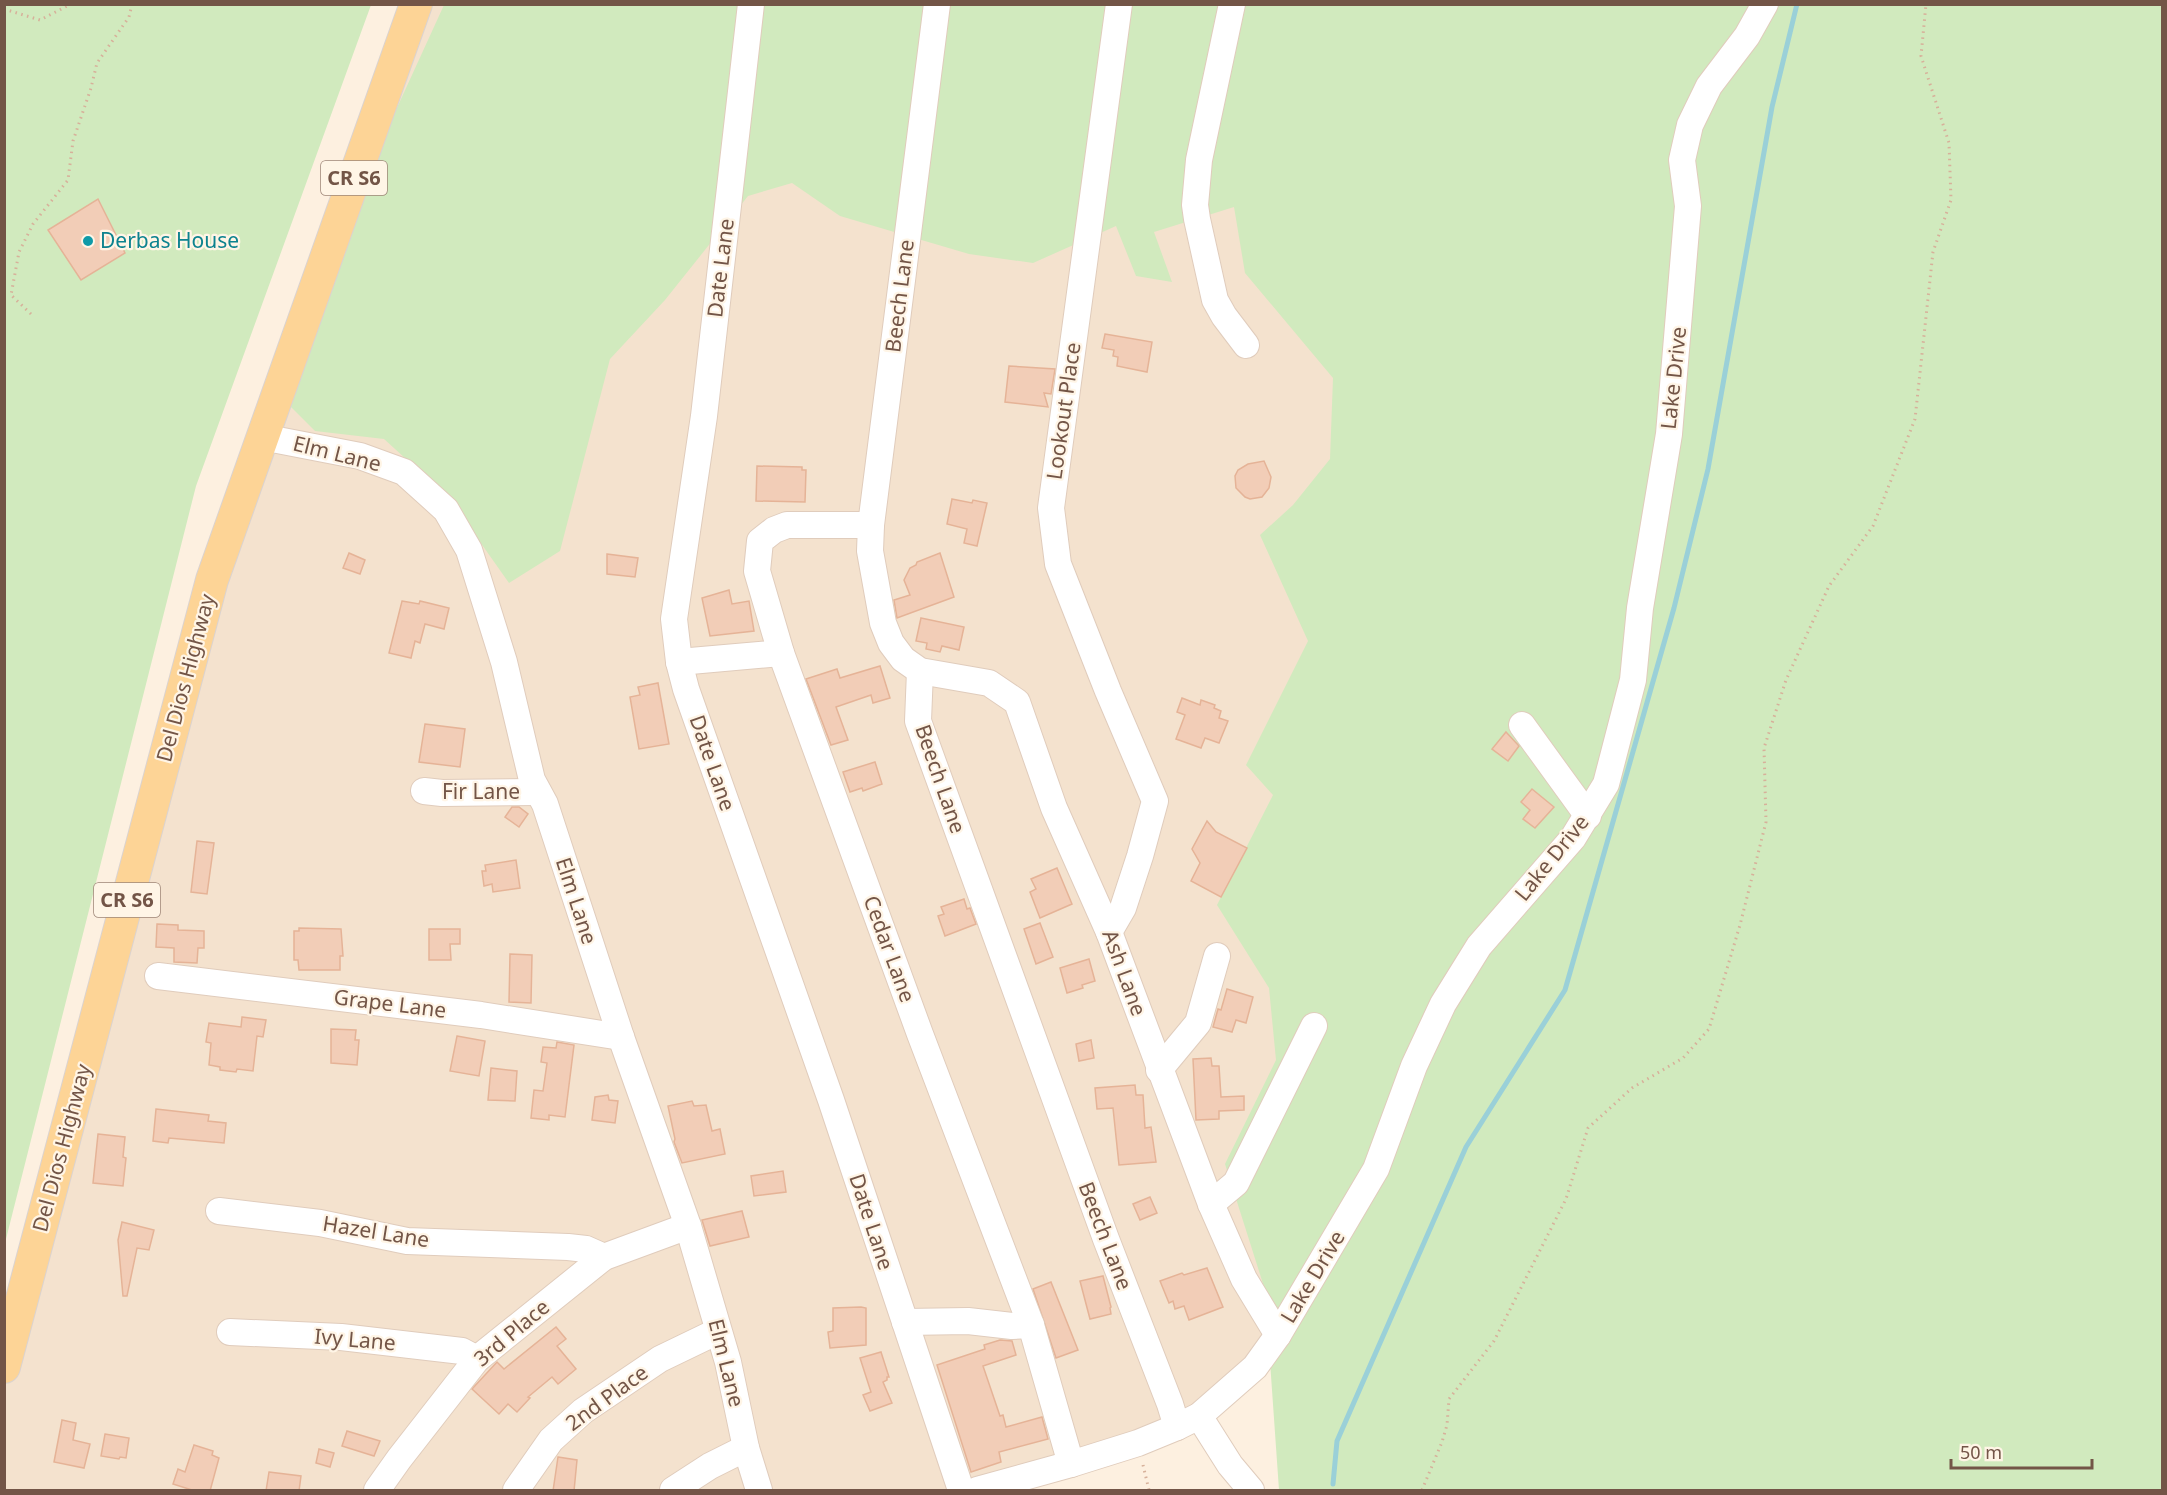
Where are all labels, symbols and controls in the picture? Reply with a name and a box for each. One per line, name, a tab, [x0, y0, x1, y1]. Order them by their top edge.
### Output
road number: CR S6	[321, 161, 387, 195]
street label: Date Lane	[700, 217, 740, 319]
place label: Derbas House	[100, 226, 239, 254]
marker: Derbas House	[81, 234, 95, 248]
street label: Beech Lane	[878, 238, 920, 354]
street label: Lake Drive	[1654, 325, 1692, 431]
street label: Lookout Place	[1040, 340, 1086, 481]
street label: Elm Lane	[290, 429, 384, 477]
street label: Del Dios Highway	[149, 590, 221, 765]
street label: Date Lane	[683, 711, 742, 814]
street label: Beech Lane	[909, 720, 973, 837]
street label: Fir Lane	[442, 777, 520, 805]
street label: Lake Drive	[1508, 808, 1595, 906]
street label: Elm Lane	[550, 854, 604, 948]
road number: CR S6	[94, 883, 160, 917]
street label: Cedar Lane	[858, 891, 922, 1006]
street label: Ash Lane	[1096, 926, 1153, 1020]
street label: Grape Lane	[332, 982, 448, 1024]
street label: Del Dios Highway	[25, 1060, 97, 1235]
street label: Date Lane	[843, 1170, 901, 1273]
street label: Beech Lane	[1073, 1178, 1139, 1294]
street label: Hazel Lane	[321, 1209, 431, 1253]
street label: Lake Drive	[1274, 1225, 1351, 1328]
street label: 3rd Place	[468, 1292, 555, 1372]
street label: Elm Lane	[703, 1316, 751, 1410]
street label: Ivy Lane	[313, 1322, 397, 1357]
street label: 2nd Place	[560, 1358, 653, 1436]
scale bar	[1951, 1432, 2092, 1470]
text: 50 m	[1960, 1440, 2002, 1464]

